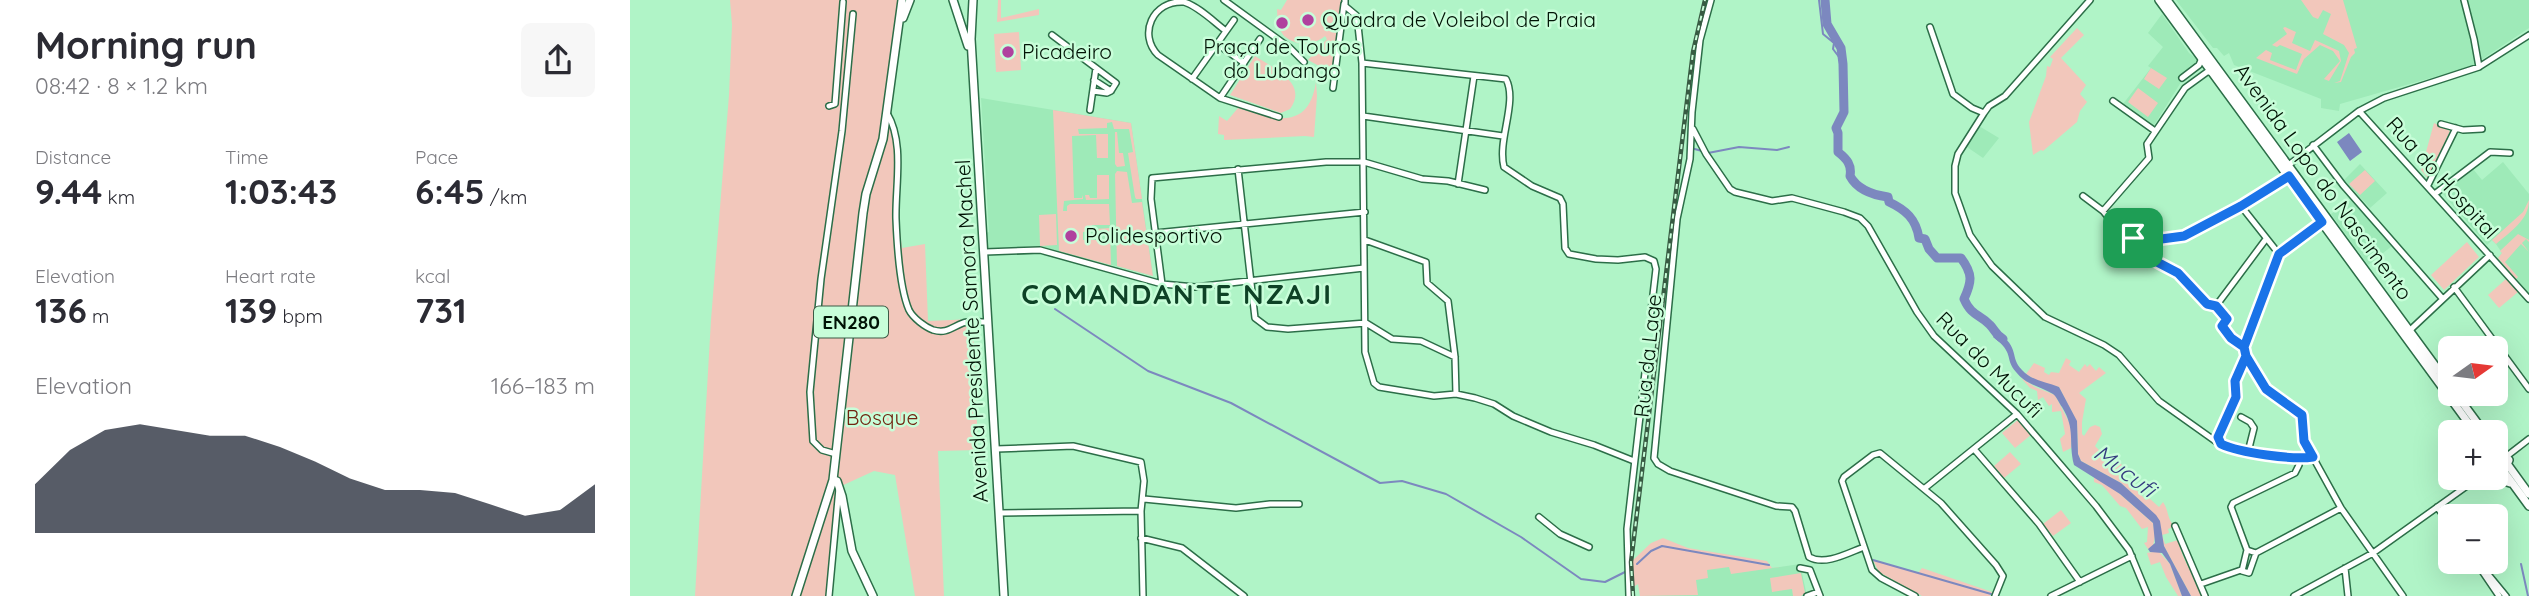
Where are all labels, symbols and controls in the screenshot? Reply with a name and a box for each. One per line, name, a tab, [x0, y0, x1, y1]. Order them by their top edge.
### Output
place label: Quadra de Voleibol de Praia	[1322, 6, 1596, 32]
marker: Quadra de Voleibol de Praia	[1300, 12, 1316, 28]
marker: Praça de Touros do Lubango	[1274, 15, 1290, 31]
text: Morning run	[35, 21, 257, 69]
button: share	[521, 23, 595, 97]
place label: Praça de Touros do Lubango	[1203, 33, 1361, 83]
place label: Picadeiro	[1022, 38, 1112, 64]
marker: Picadeiro	[1000, 44, 1016, 60]
street label: Avenida Lopo do Nascimento	[2229, 58, 2418, 305]
text: 08:42 · 8 × 1.2 km	[35, 71, 208, 100]
street label: Rua do Hospital	[2381, 111, 2504, 244]
text: Distance	[35, 145, 111, 169]
text: Time	[225, 145, 269, 169]
text: Pace	[415, 145, 458, 169]
street label: Avenida Presidente Samora Machel	[949, 159, 993, 503]
text: 9.44	[35, 169, 102, 213]
text: 1:03:43	[225, 169, 337, 213]
text: 6:45	[415, 169, 485, 213]
text: km	[102, 185, 135, 209]
text: /km	[485, 185, 527, 209]
pin	[2103, 208, 2163, 268]
icon: arrive	[2114, 219, 2152, 257]
place label: Polidesportivo	[1085, 222, 1223, 248]
marker: Polidesportivo	[1063, 228, 1079, 244]
text: Elevation	[35, 264, 115, 288]
text: Heart rate	[225, 264, 316, 288]
text: kcal	[415, 264, 450, 288]
district label: COMANDANTE NZAJI	[1021, 276, 1333, 311]
text: 136	[35, 288, 87, 332]
text: 139	[225, 288, 277, 332]
text: 731	[415, 288, 467, 332]
street label: Rua da Lage	[1628, 293, 1666, 419]
text: m	[87, 304, 109, 328]
text: bpm	[277, 304, 323, 328]
road number: EN280	[814, 306, 888, 338]
street label: Rua do Mucufi	[1931, 306, 2048, 423]
north arrow	[2438, 336, 2508, 406]
map controls	[2438, 336, 2508, 574]
text: Elevation	[35, 371, 132, 400]
text: 166–183 m	[491, 371, 595, 400]
park label: Bosque	[846, 404, 918, 430]
button: +	[2438, 420, 2508, 490]
water label: Mucufi	[2089, 438, 2164, 505]
button: −	[2438, 504, 2508, 574]

